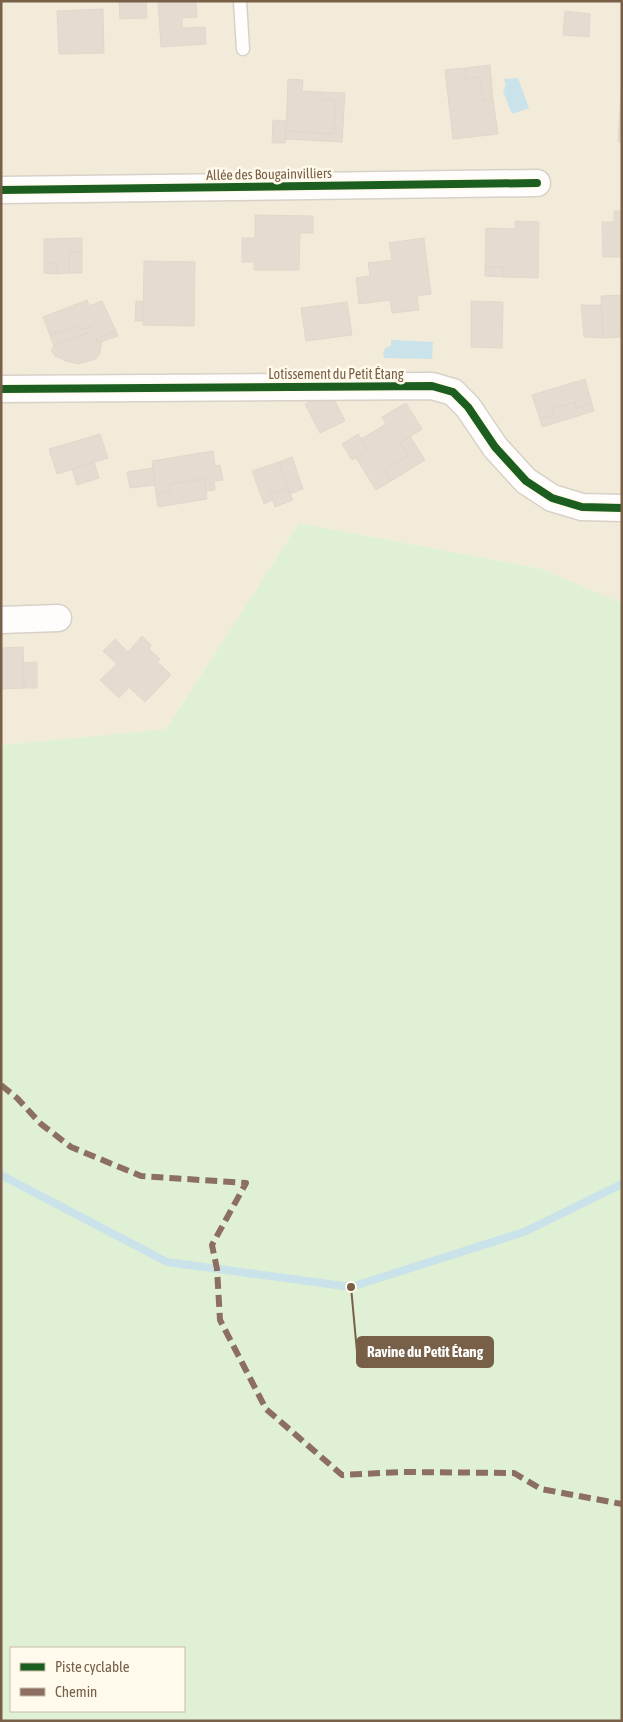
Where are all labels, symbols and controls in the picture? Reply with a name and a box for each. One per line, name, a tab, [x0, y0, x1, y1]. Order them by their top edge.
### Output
street label: Allée des Bougainvilliers	[206, 165, 332, 183]
street label: Lotissement du Petit Étang	[268, 366, 404, 382]
callout: Ravine du Petit Étang	[357, 1337, 493, 1367]
text: Ravine du Petit Étang	[367, 1343, 484, 1360]
legend	[10, 1647, 185, 1712]
text: Piste cyclable	[55, 1658, 130, 1675]
text: Chemin	[55, 1683, 97, 1700]

